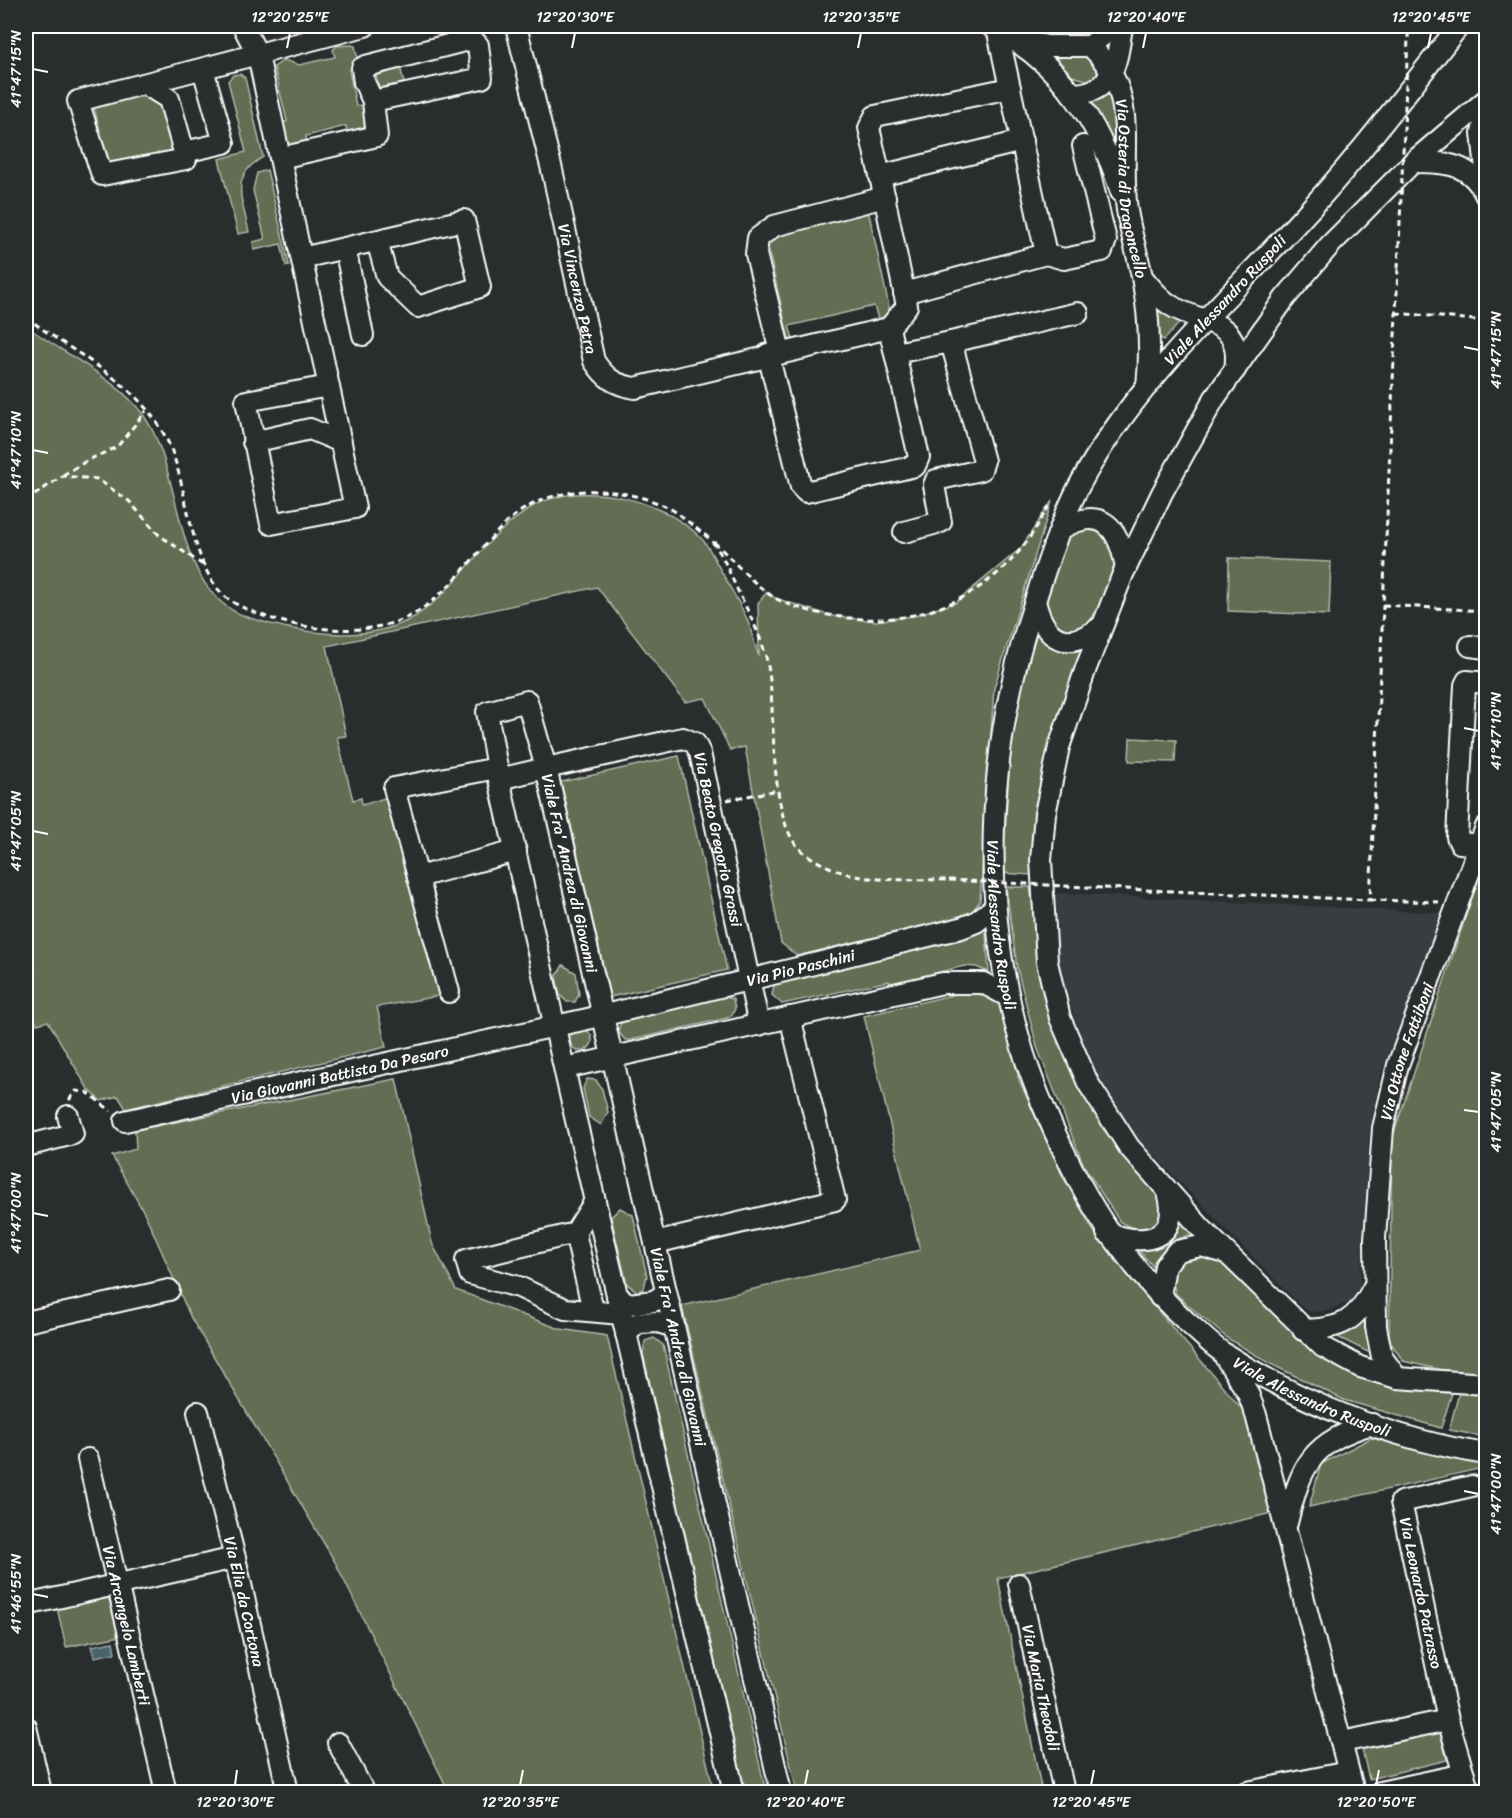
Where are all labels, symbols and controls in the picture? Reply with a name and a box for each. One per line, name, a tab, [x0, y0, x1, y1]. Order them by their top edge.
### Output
text: 12°20'25"E	[251, 4, 330, 30]
text: 12°20'30"E	[536, 4, 615, 30]
text: 12°20'35"E	[822, 4, 901, 30]
text: 12°20'40"E	[1107, 4, 1187, 30]
text: 12°20'45"E	[1392, 4, 1472, 30]
text: 41°47'15"N	[3, 29, 29, 108]
street label: Via Osteria di Dragoncello	[1107, 96, 1156, 281]
street label: Via Vincenzo Petra	[550, 221, 607, 357]
street label: Viale Alessandro Ruspoli	[1156, 227, 1294, 372]
text: 41°47'15"N	[1483, 310, 1509, 389]
text: 41°47'10"N	[3, 410, 29, 489]
text: 41°47'10"N	[1483, 691, 1509, 770]
street label: Via Beato Gregorio Grassi	[686, 749, 752, 930]
street label: Viale Fra' Andrea di Giovanni	[533, 771, 607, 976]
text: 41°47'05"N	[3, 790, 29, 872]
street label: Viale Alessandro Ruspoli	[979, 840, 1026, 1013]
street label: Via Pio Paschini	[743, 940, 858, 994]
street label: Via Ottone Fattiboni	[1371, 978, 1442, 1123]
street label: Via Giovanni Battista Da Pesaro	[228, 1036, 451, 1112]
text: 41°47'05"N	[1483, 1071, 1509, 1153]
text: 41°47'00"N	[3, 1172, 29, 1254]
street label: Viale Fra' Andrea di Giovanni	[642, 1244, 716, 1450]
street label: Viale Alessandro Ruspoli	[1228, 1348, 1395, 1445]
text: 41°47'00"N	[1483, 1453, 1509, 1535]
street label: Via Leonardo Patrasso	[1391, 1515, 1451, 1672]
street label: Via Elia da Cortona	[215, 1533, 274, 1670]
street label: Via Arcangelo Lamberti	[94, 1543, 160, 1709]
text: 41°46'55"N	[3, 1553, 29, 1634]
street label: Via Maria Theodoli	[1014, 1622, 1069, 1754]
text: 12°20'30"E	[196, 1789, 275, 1815]
text: 12°20'35"E	[481, 1789, 560, 1815]
text: 12°20'40"E	[766, 1789, 846, 1815]
text: 12°20'45"E	[1052, 1789, 1132, 1815]
text: 12°20'50"E	[1337, 1789, 1417, 1815]

